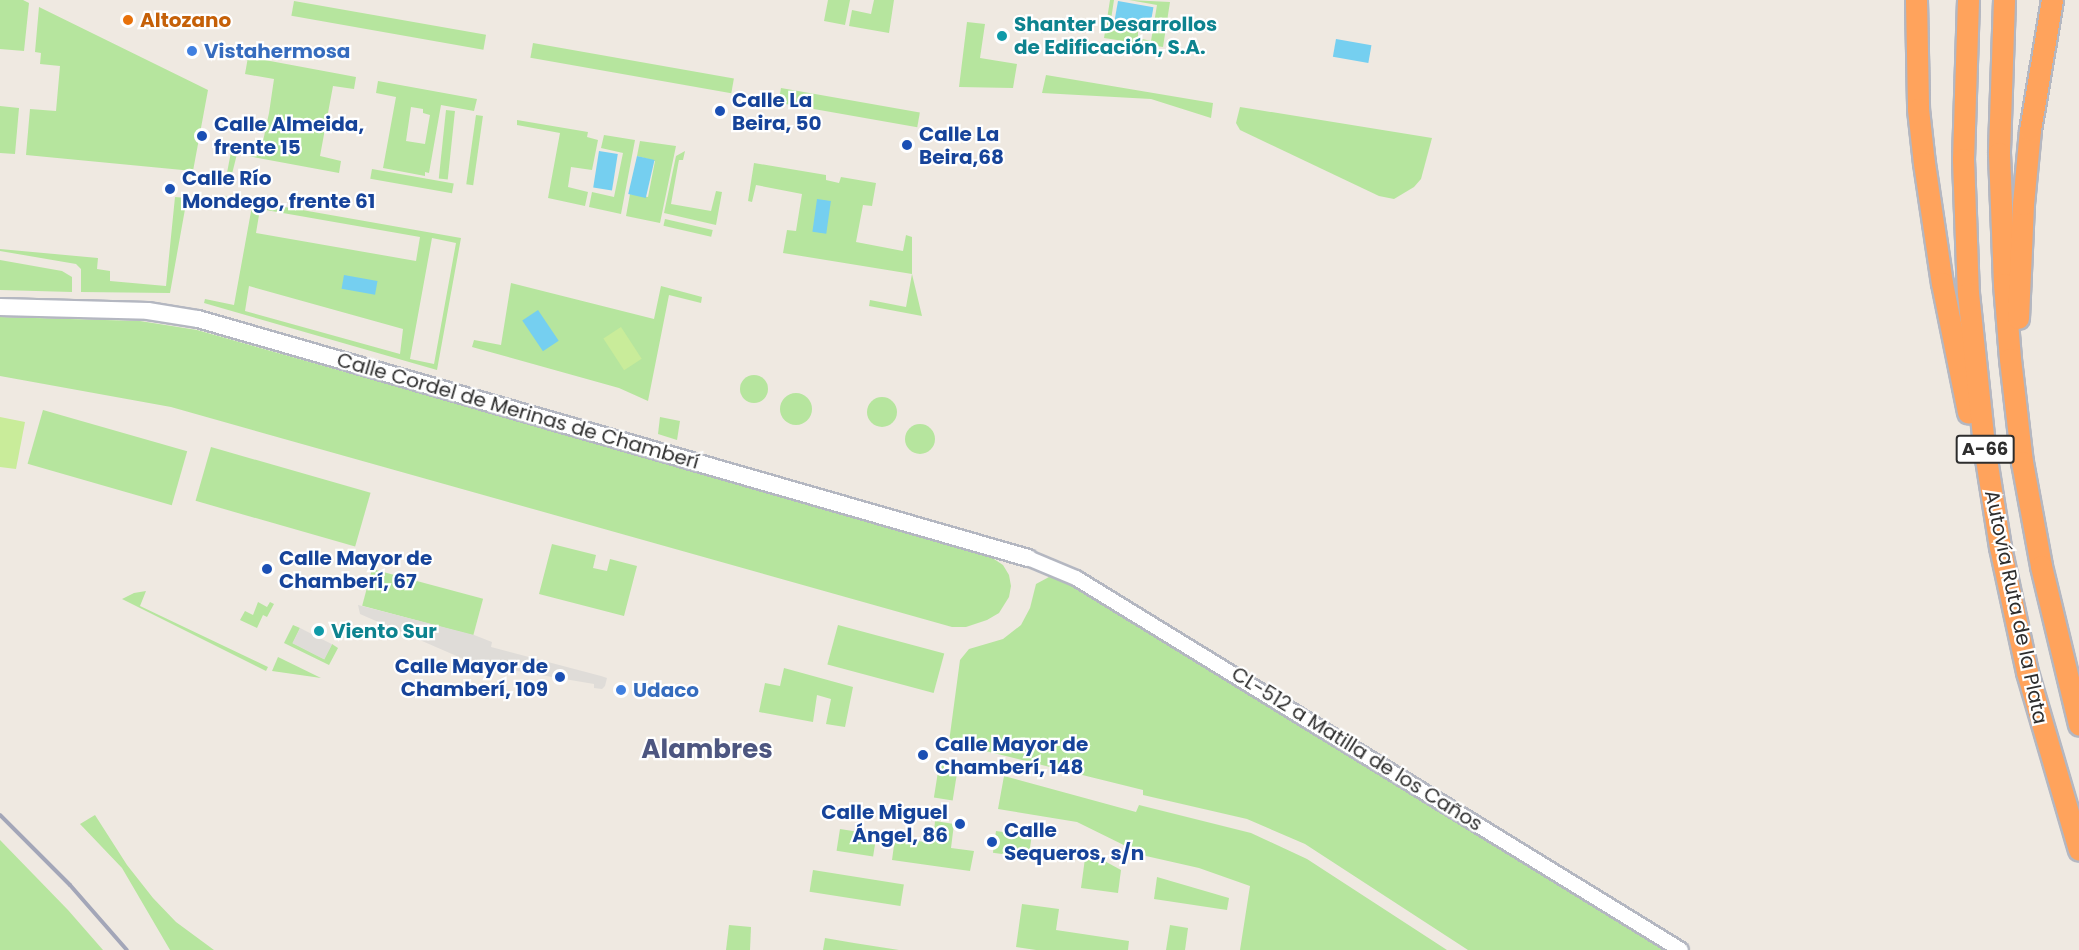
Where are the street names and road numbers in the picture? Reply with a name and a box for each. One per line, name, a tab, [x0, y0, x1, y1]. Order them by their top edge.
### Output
street label: Calle Cordel de Merinas de Chamberí	[334, 348, 702, 474]
road number: A-66	[1955, 434, 2015, 464]
street label: Autovía Ruta de la Plata	[1979, 488, 2053, 726]
street label: CL-512 a Matilla de los Caños	[1227, 662, 1487, 836]

